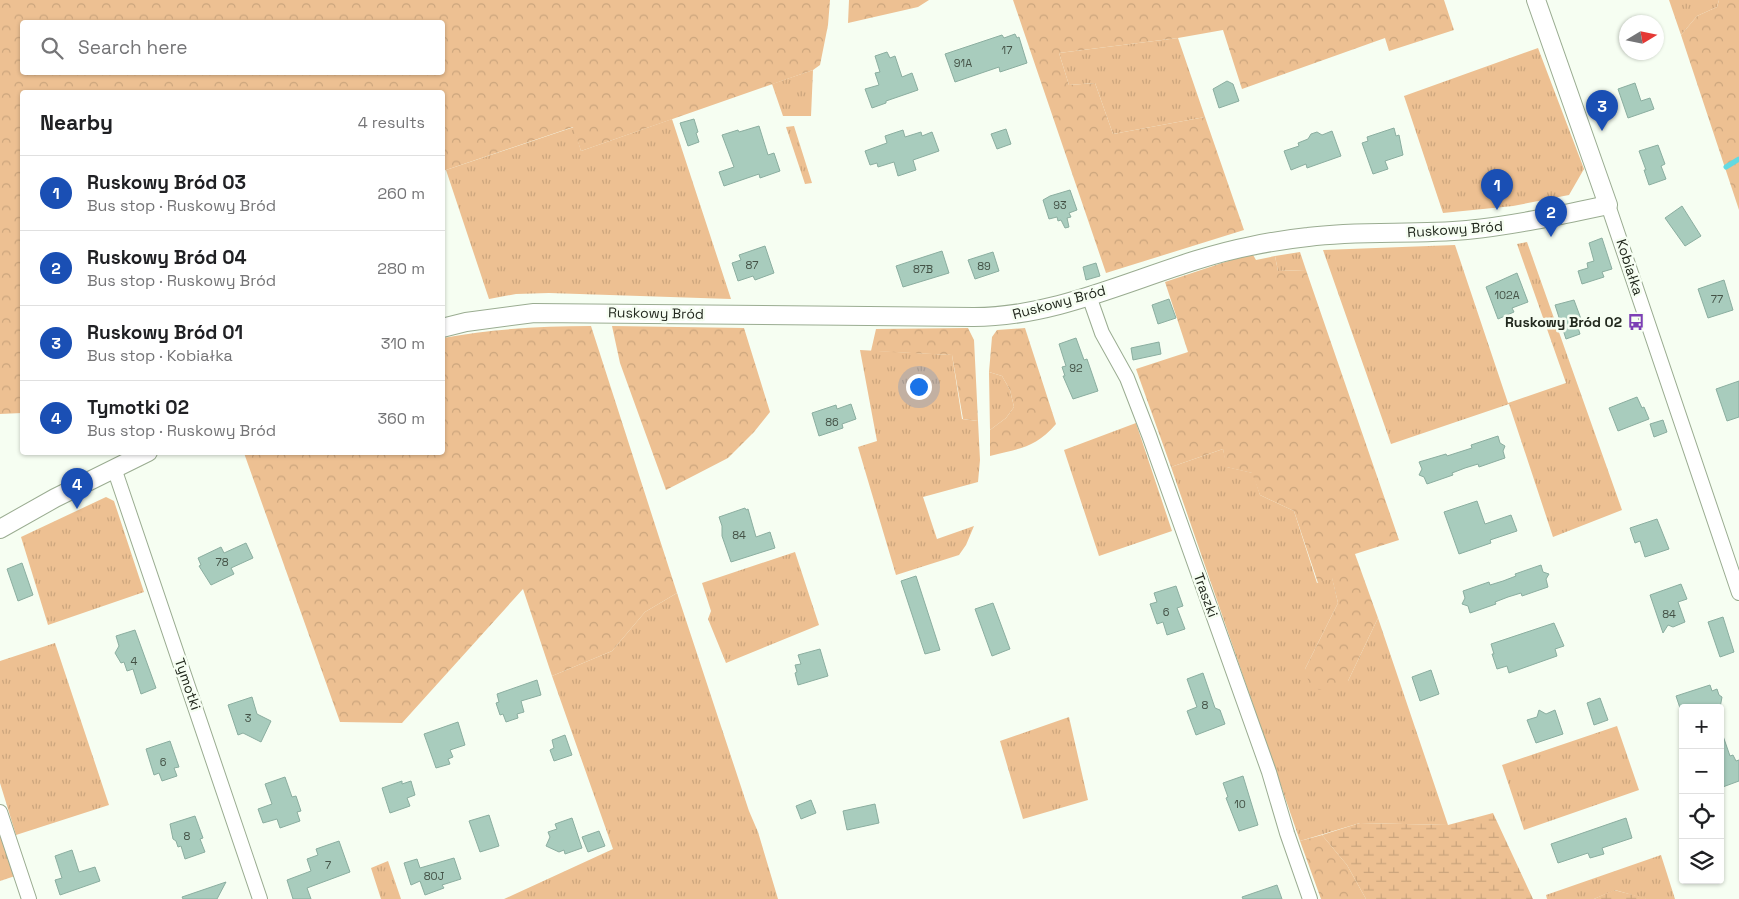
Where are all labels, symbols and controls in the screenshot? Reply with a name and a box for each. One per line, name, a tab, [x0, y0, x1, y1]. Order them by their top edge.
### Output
north arrow	[1619, 15, 1664, 60]
search box	[20, 20, 445, 75]
icon: search	[38, 34, 66, 62]
text: Search here	[78, 35, 188, 60]
house number: 17	[1002, 43, 1012, 57]
house number: 91A	[954, 56, 972, 70]
pin: 3	[1586, 90, 1618, 131]
text: Nearby	[40, 109, 113, 136]
text: 4 results	[358, 112, 425, 133]
pin: 1	[1481, 169, 1513, 210]
text: Ruskowy Bród 03	[87, 170, 246, 195]
text: 1	[52, 183, 60, 204]
text: 260 m	[377, 183, 425, 204]
text: Bus stop · Ruskowy Bród	[87, 195, 276, 216]
pin: 2	[1535, 196, 1567, 237]
house number: 93	[1053, 198, 1067, 212]
street label: Ruskowy Bród	[1407, 217, 1503, 241]
street label: Kobiałka	[1612, 237, 1648, 297]
text: Ruskowy Bród 04	[87, 245, 247, 270]
text: 2	[51, 258, 61, 279]
text: 280 m	[377, 258, 425, 279]
house number: 87	[746, 258, 758, 272]
house number: 89	[977, 259, 991, 273]
house number: 87B	[913, 262, 933, 276]
text: Bus stop · Ruskowy Bród	[87, 270, 276, 291]
street label: Ruskowy Bród	[1010, 281, 1108, 323]
house number: 102A	[1494, 288, 1520, 302]
house number: 77	[1711, 292, 1723, 306]
street label: Ruskowy Bród	[608, 303, 704, 323]
bus stop icon: Ruskowy Bród 02	[1626, 312, 1646, 332]
place label: Ruskowy Bród 02	[1505, 313, 1622, 331]
text: Ruskowy Bród 01	[87, 320, 243, 345]
text: 3	[51, 333, 61, 354]
text: 310 m	[381, 333, 425, 354]
text: Bus stop · Kobiałka	[87, 345, 233, 366]
house number: 92	[1069, 361, 1083, 375]
your location	[906, 374, 932, 400]
text: Tymotki 02	[87, 395, 189, 420]
text: 4	[51, 408, 61, 429]
text: 360 m	[377, 408, 425, 429]
house number: 86	[825, 415, 839, 429]
text: Bus stop · Ruskowy Bród	[87, 420, 276, 441]
pin: 4	[61, 468, 93, 509]
house number: 84	[732, 528, 746, 542]
house number: 78	[215, 555, 229, 569]
street label: Traszki	[1190, 570, 1222, 620]
house number: 6	[1163, 605, 1170, 619]
house number: 84	[1662, 607, 1676, 621]
house number: 4	[131, 654, 138, 668]
street label: Tymotki	[171, 656, 205, 712]
house number: 8	[1202, 698, 1209, 712]
map controls	[1679, 704, 1724, 884]
button: +	[1679, 704, 1724, 749]
house number: 3	[245, 711, 252, 725]
button: −	[1679, 749, 1724, 794]
house number: 6	[160, 755, 167, 769]
button: locate	[1679, 794, 1724, 839]
house number: 10	[1234, 797, 1246, 811]
house number: 8	[184, 829, 191, 843]
button: layers	[1679, 839, 1724, 884]
house number: 7	[325, 858, 331, 872]
house number: 80J	[424, 869, 445, 883]

